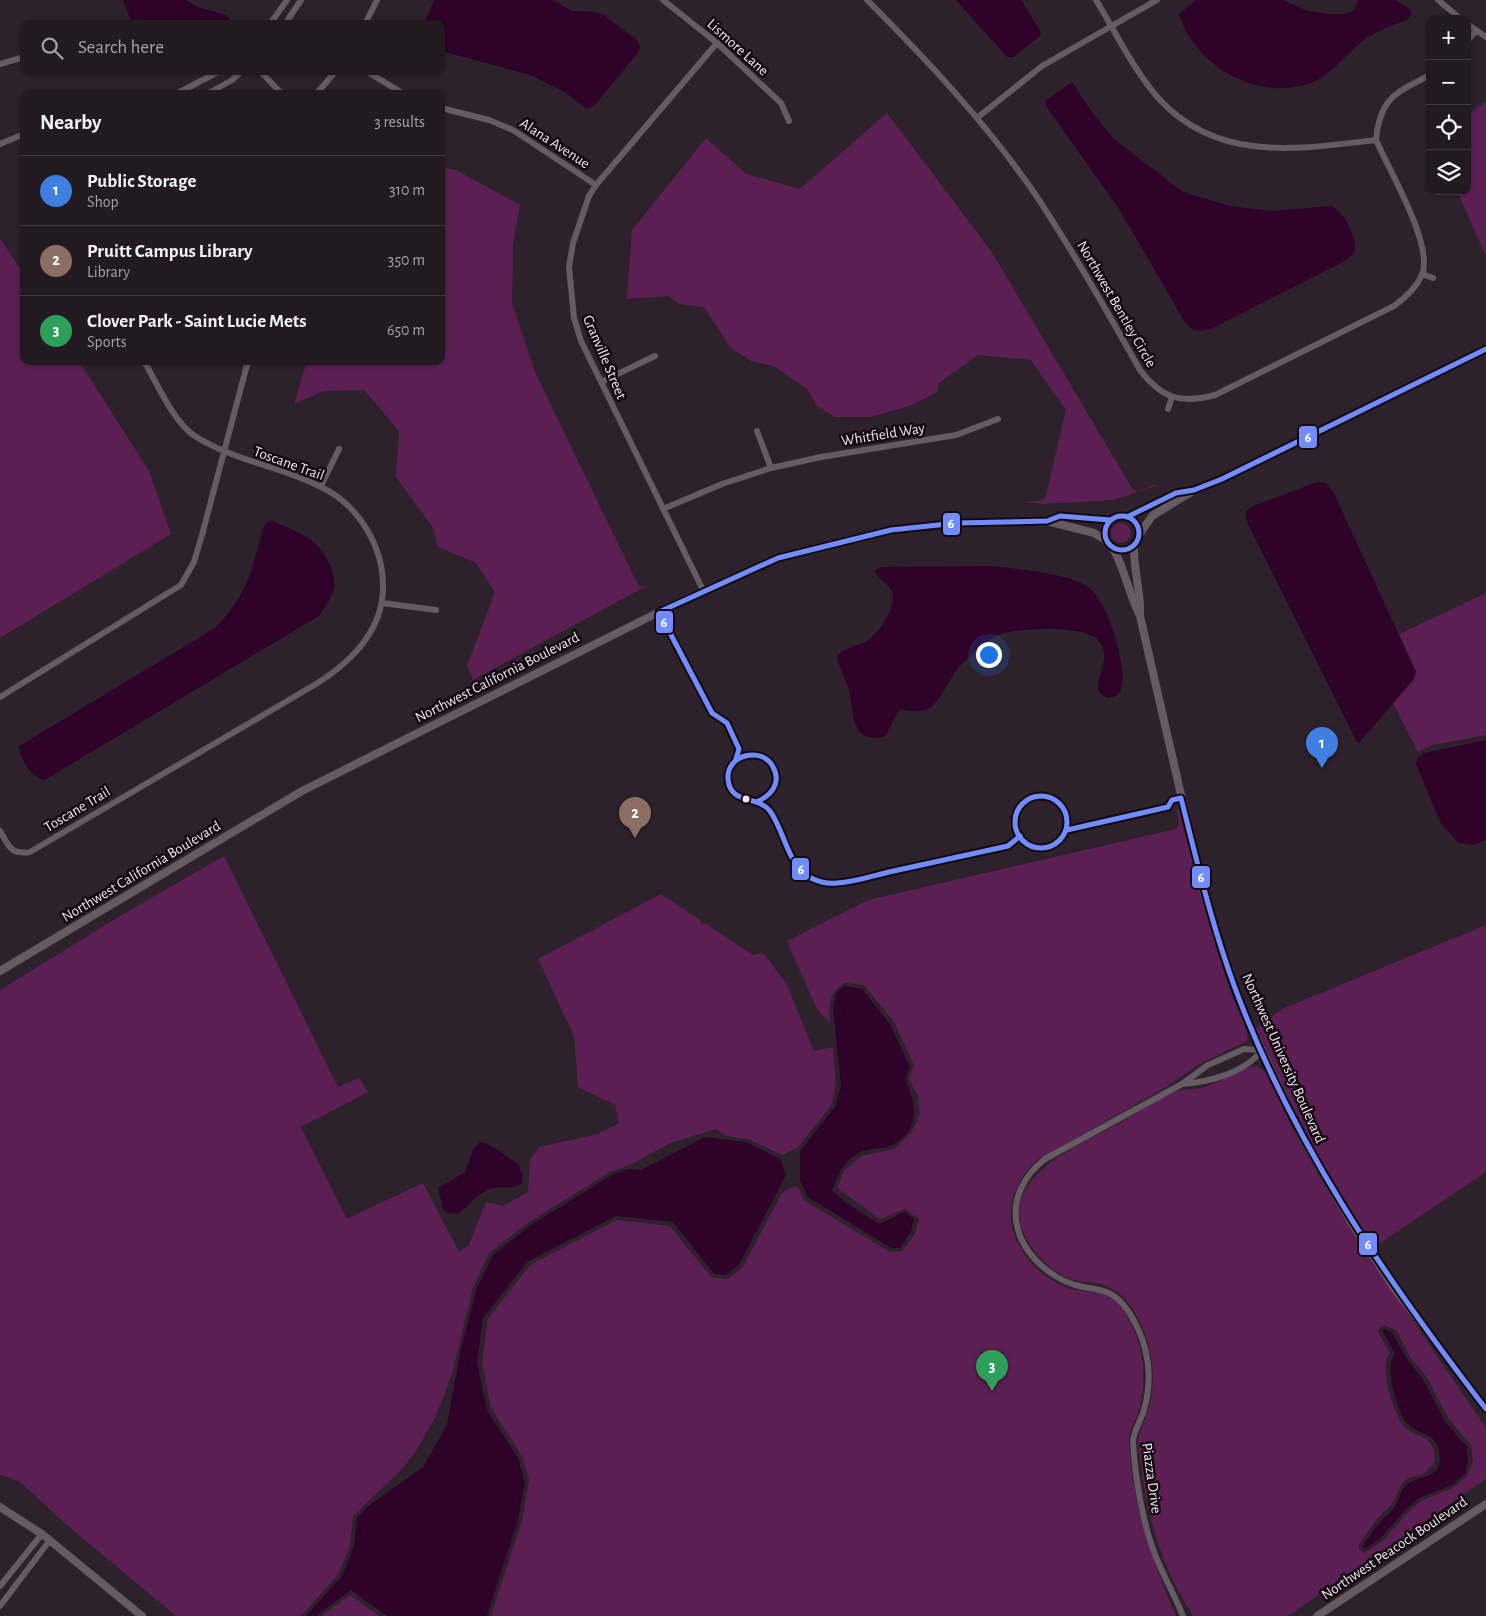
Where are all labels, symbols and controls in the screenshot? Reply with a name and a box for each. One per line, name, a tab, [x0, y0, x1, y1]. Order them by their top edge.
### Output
map controls	[1426, 15, 1471, 195]
button: +	[1426, 15, 1471, 60]
street label: Lismore Lane	[704, 16, 771, 79]
search box	[20, 20, 445, 75]
icon: search	[38, 34, 66, 62]
text: Search here	[78, 38, 164, 57]
button: −	[1426, 60, 1471, 105]
button: locate	[1426, 105, 1471, 150]
text: Nearby	[40, 112, 101, 133]
text: 3 results	[374, 114, 425, 130]
street label: Alana Avenue	[517, 115, 592, 172]
button: layers	[1426, 150, 1471, 195]
text: Public Storage	[87, 172, 196, 191]
text: 1	[53, 182, 59, 198]
text: 310 m	[389, 182, 425, 198]
text: Shop	[87, 194, 119, 210]
street label: Northwest Bentley Circle	[1074, 238, 1159, 370]
text: Pruitt Campus Library	[87, 242, 252, 261]
text: 2	[52, 252, 60, 268]
text: 350 m	[388, 252, 425, 268]
text: Library	[87, 264, 130, 280]
text: Clover Park - Saint Lucie Mets	[87, 312, 307, 331]
street label: Granville Street	[580, 313, 629, 402]
text: 3	[53, 322, 59, 338]
text: 650 m	[387, 322, 425, 338]
text: Sports	[87, 334, 127, 350]
street label: Whitfield Way	[840, 420, 927, 449]
line badge: 6	[1298, 425, 1318, 449]
text: 6	[1305, 431, 1312, 445]
street label: Toscane Trail	[251, 444, 326, 483]
line badge: 6	[942, 512, 961, 536]
text: 6	[948, 517, 955, 531]
line badge: 6	[655, 610, 674, 634]
text: 6	[661, 616, 668, 630]
street label: Northwest California Boulevard	[413, 629, 582, 725]
your location	[976, 642, 1002, 668]
pin: 1	[1306, 727, 1338, 768]
street label: Toscane Trail	[42, 784, 113, 835]
unlabelled marker	[741, 794, 751, 804]
pin: 2	[619, 797, 651, 838]
street label: Northwest California Boulevard	[59, 818, 223, 925]
line badge: 6	[791, 857, 810, 881]
text: 6	[798, 863, 805, 877]
line badge: 6	[1191, 865, 1211, 889]
text: 6	[1198, 871, 1205, 885]
street label: Northwest University Boulevard	[1239, 971, 1328, 1146]
line badge: 6	[1358, 1232, 1378, 1256]
text: 6	[1365, 1238, 1372, 1252]
pin: 3	[976, 1350, 1008, 1391]
street label: Piazza Drive	[1139, 1442, 1164, 1515]
street label: Northwest Peacock Boulevard	[1319, 1494, 1470, 1603]

